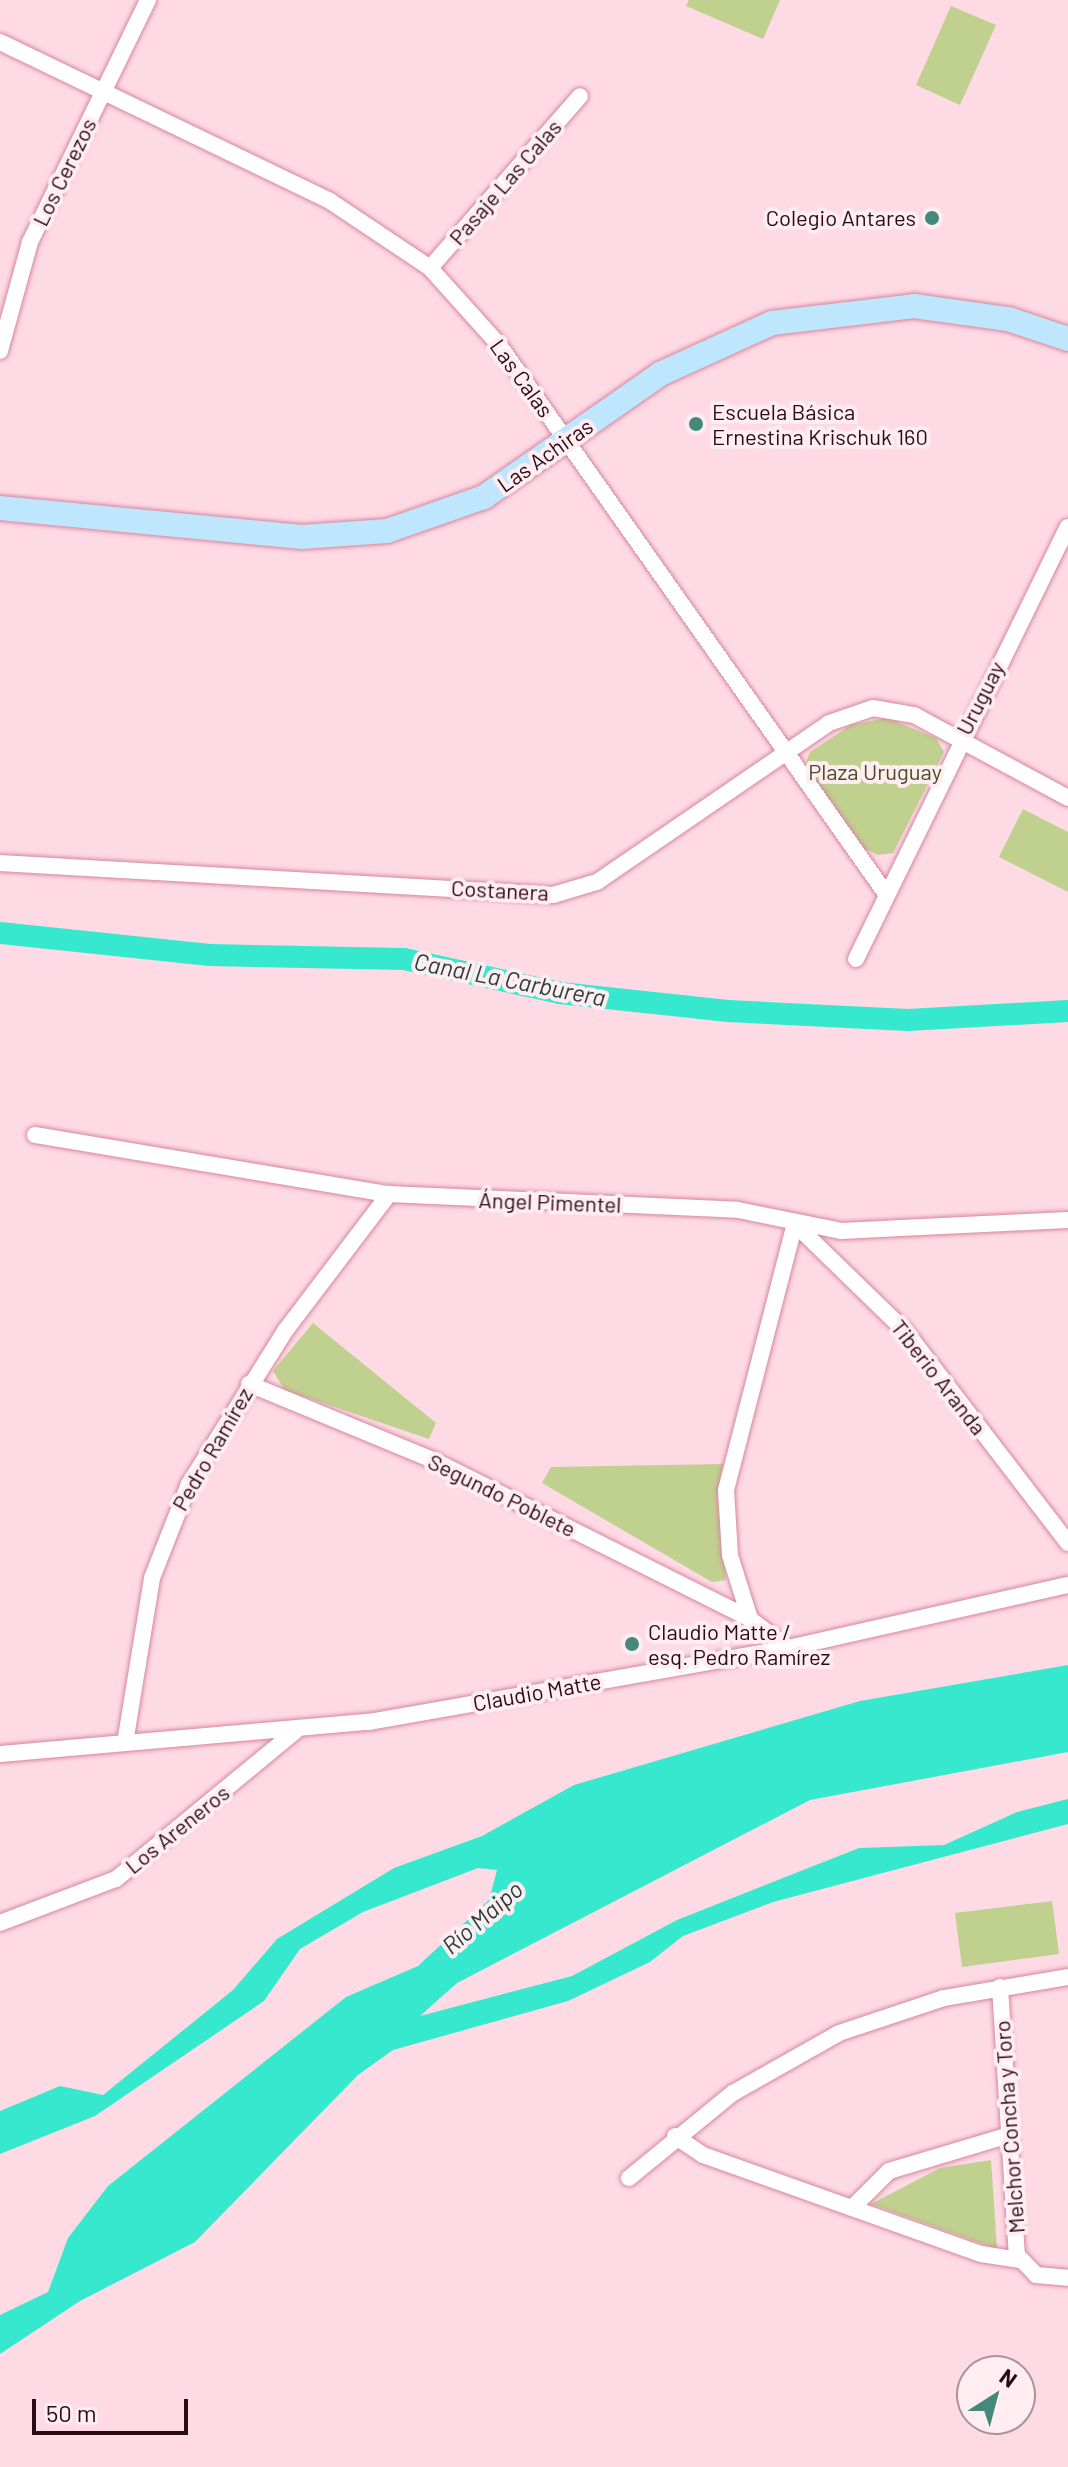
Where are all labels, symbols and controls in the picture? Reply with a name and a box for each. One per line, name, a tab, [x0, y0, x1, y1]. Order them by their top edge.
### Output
street label: Los Cerezos	[27, 114, 101, 230]
street label: Pasaje Las Calas	[443, 114, 567, 250]
place label: Colegio Antares	[766, 205, 916, 231]
marker: Colegio Antares	[923, 209, 941, 227]
street label: Las Calas	[485, 334, 559, 422]
place label: Escuela Básica Ernestina Krischuk 160	[712, 398, 928, 450]
street label: Las Achiras	[492, 413, 598, 497]
marker: Escuela Básica Ernestina Krischuk 160	[687, 415, 705, 433]
street label: Uruguay	[950, 657, 1010, 739]
park label: Plaza Uruguay	[808, 759, 942, 785]
street label: Costanera	[450, 874, 550, 906]
water label: Canal La Carburera	[412, 946, 608, 1012]
street label: Ángel Pimentel	[478, 1186, 622, 1218]
street label: Tiberio Aranda	[886, 1314, 992, 1440]
street label: Pedro Ramírez	[166, 1383, 258, 1515]
street label: Segundo Poblete	[424, 1448, 580, 1542]
place label: Claudio Matte / esq. Pedro Ramírez	[648, 1618, 830, 1670]
marker: Claudio Matte / esq. Pedro Ramírez	[623, 1635, 641, 1653]
street label: Claudio Matte	[471, 1668, 603, 1716]
street label: Los Areneros	[120, 1779, 234, 1879]
water label: Río Maipo	[436, 1874, 528, 1960]
street label: Melchor Concha y Toro	[988, 2020, 1030, 2234]
north arrow	[956, 2355, 1036, 2435]
text: N	[995, 2362, 1022, 2392]
scale bar	[36, 2383, 192, 2433]
text: 50 m	[46, 2398, 97, 2427]

